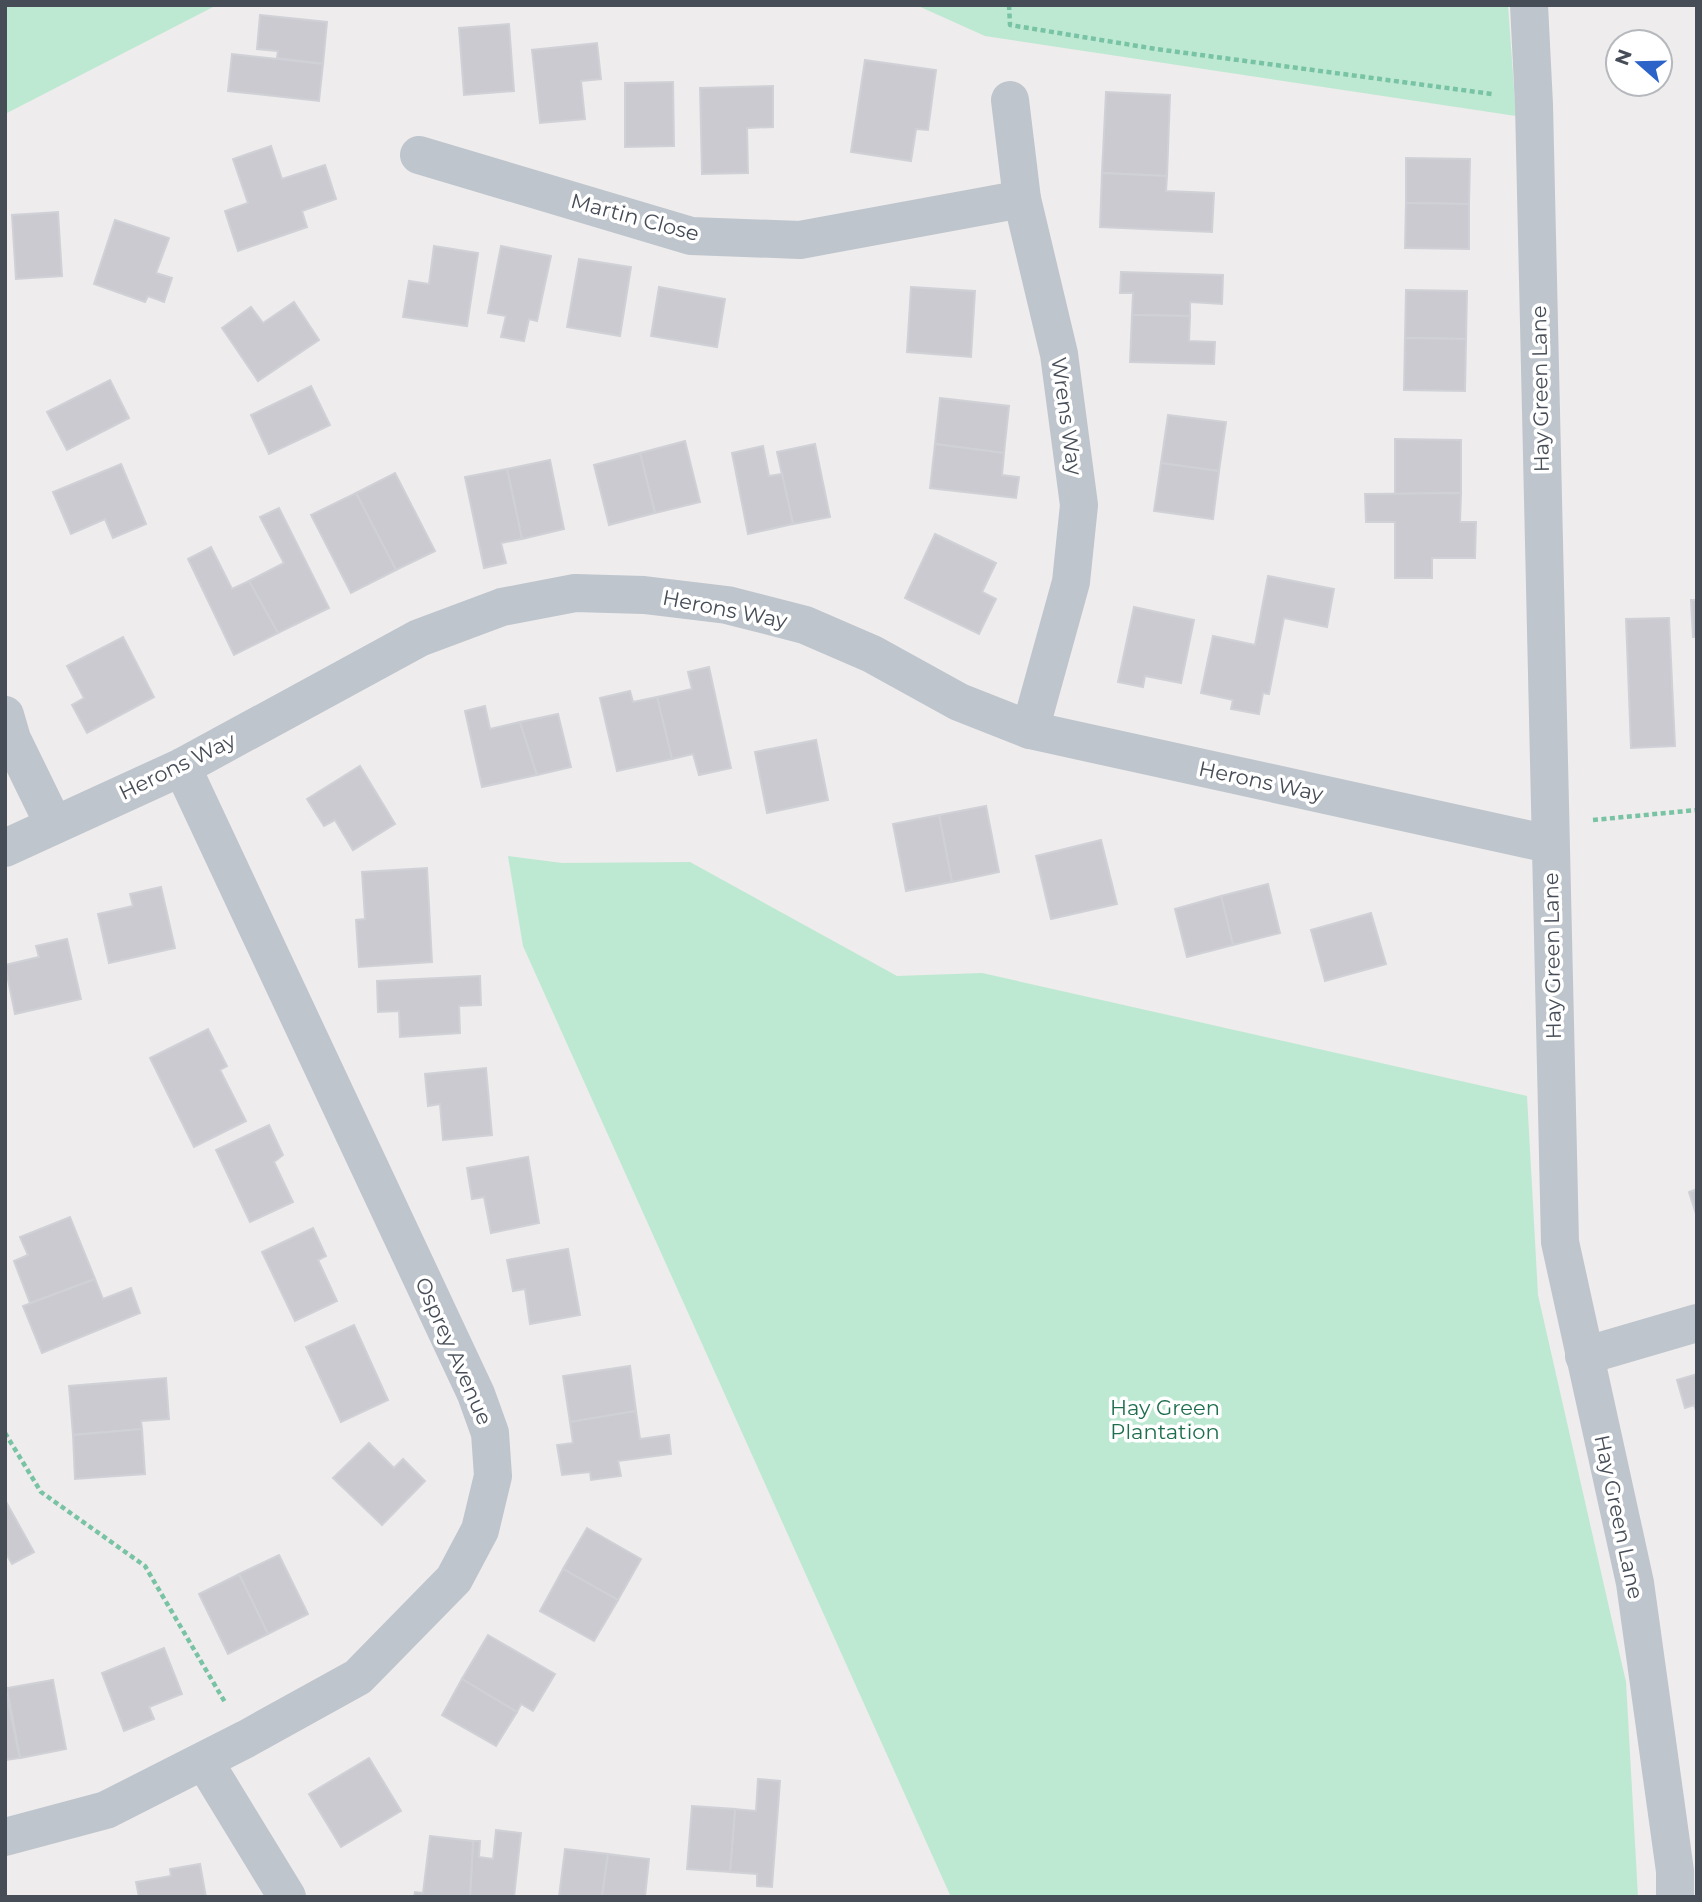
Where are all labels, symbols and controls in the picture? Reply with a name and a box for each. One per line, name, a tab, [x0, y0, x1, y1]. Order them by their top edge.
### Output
north arrow	[1604, 28, 1674, 98]
text: N	[1610, 46, 1637, 69]
street label: Martin Close	[568, 188, 702, 246]
street label: Hay Green Lane	[1526, 305, 1554, 473]
street label: Wrens Way	[1046, 355, 1088, 477]
street label: Herons Way	[660, 585, 790, 633]
street label: Herons Way	[115, 727, 240, 805]
street label: Herons Way	[1196, 756, 1326, 807]
street label: Hay Green Lane	[1538, 872, 1566, 1040]
street label: Osprey Avenue	[410, 1273, 498, 1429]
park label: Hay Green Plantation	[1110, 1395, 1220, 1444]
street label: Hay Green Lane	[1589, 1433, 1649, 1601]

